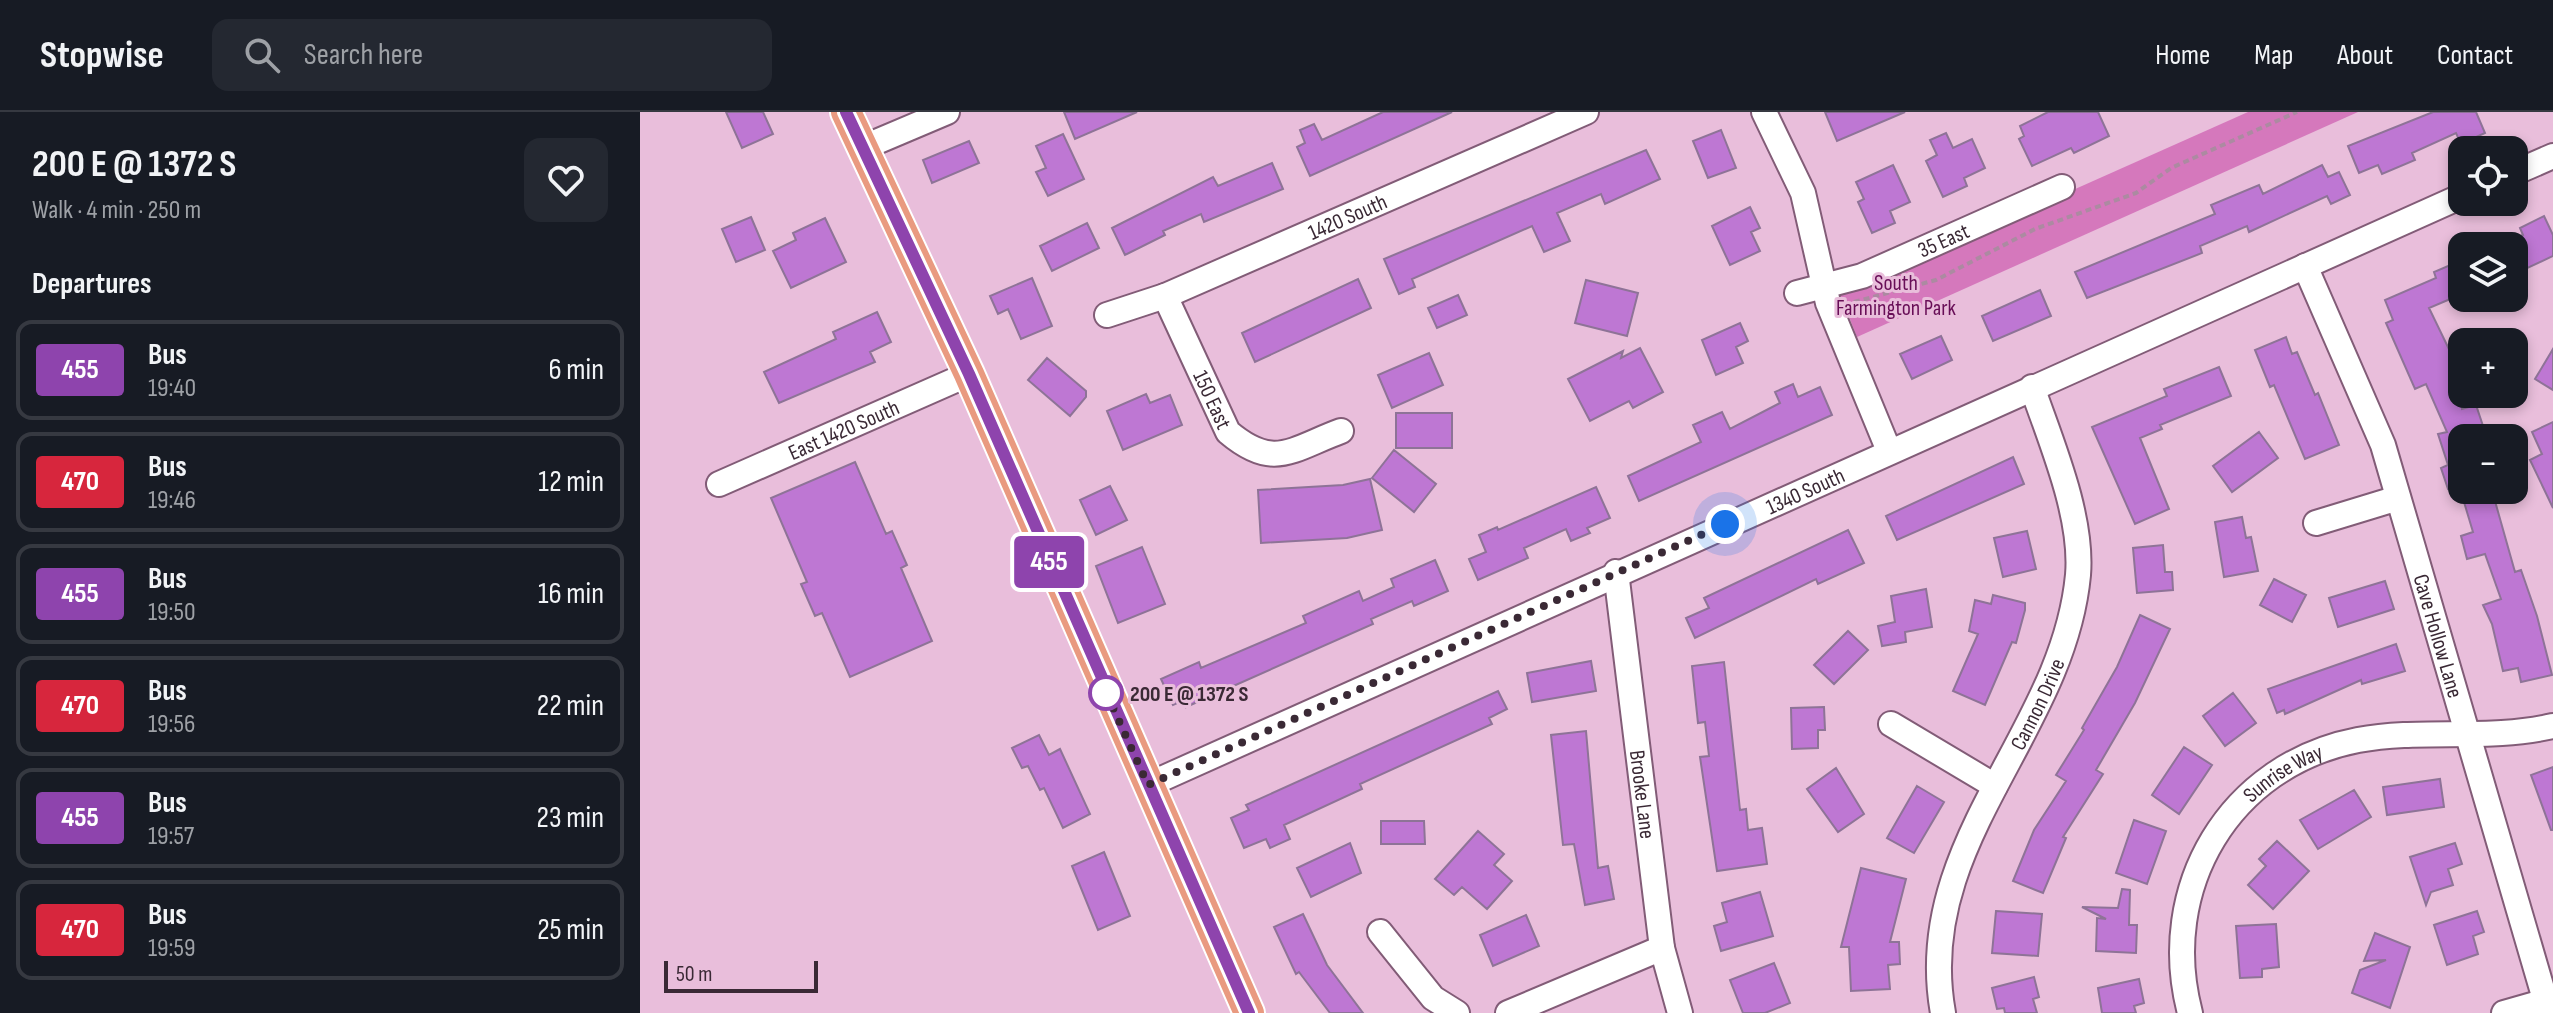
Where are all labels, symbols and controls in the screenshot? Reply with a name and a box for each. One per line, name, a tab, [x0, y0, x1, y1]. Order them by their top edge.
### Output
search box	[212, 19, 772, 91]
text: Stopwise	[40, 33, 164, 78]
icon: search	[240, 33, 284, 77]
text: Search here	[304, 37, 423, 73]
text: Home	[2155, 39, 2210, 72]
text: Map	[2254, 39, 2293, 72]
text: About	[2337, 39, 2393, 72]
text: Contact	[2437, 39, 2513, 72]
map controls	[2448, 136, 2528, 504]
button: locate	[2448, 136, 2528, 216]
button: heart	[524, 138, 608, 222]
text: 200 E @ 1372 S	[32, 142, 236, 187]
street label: 1420 South	[1304, 189, 1391, 247]
text: Walk · 4 min · 250 m	[32, 195, 201, 226]
street label: 35 East	[1914, 218, 1974, 264]
button: layers	[2448, 232, 2528, 312]
text: Departures	[32, 266, 152, 302]
park label: South Farmington Park	[1836, 270, 1957, 322]
button: +	[2448, 328, 2528, 408]
text: Bus	[148, 337, 187, 373]
text: 6 min	[548, 352, 604, 388]
text: 455	[61, 353, 99, 386]
street label: 150 East	[1186, 366, 1237, 434]
text: 19:40	[148, 373, 196, 404]
street label: East 1420 South	[784, 394, 904, 467]
button: −	[2448, 424, 2528, 504]
text: Bus	[148, 449, 187, 485]
street label: 1340 South	[1762, 462, 1849, 521]
text: 12 min	[538, 464, 604, 500]
text: 470	[61, 465, 99, 498]
text: 19:46	[148, 485, 196, 516]
your location	[1705, 504, 1745, 544]
line badge: 455	[1003, 536, 1095, 588]
text: 455	[1030, 545, 1068, 578]
text: Bus	[148, 561, 187, 597]
street label: Cave Hollow Lane	[2406, 571, 2468, 701]
text: 16 min	[538, 576, 604, 612]
text: 455	[61, 577, 99, 610]
text: 19:50	[148, 597, 196, 628]
street label: Cannon Drive	[2005, 655, 2072, 755]
text: Bus	[148, 673, 187, 709]
marker: 200 E @ 1372 S	[1089, 676, 1123, 710]
place label: 200 E @ 1372 S	[1130, 681, 1248, 708]
text: 22 min	[537, 688, 604, 724]
text: 470	[61, 689, 99, 722]
text: 19:56	[148, 709, 195, 740]
street label: Sunrise Way	[2238, 739, 2327, 808]
street label: Brooke Lane	[1623, 749, 1661, 841]
text: Bus	[148, 785, 187, 821]
text: 23 min	[537, 800, 604, 836]
text: 455	[61, 801, 99, 834]
text: 19:57	[148, 821, 194, 852]
text: Bus	[148, 897, 187, 933]
text: 25 min	[537, 912, 604, 948]
text: 470	[61, 913, 99, 946]
text: 19:59	[148, 933, 195, 964]
scale bar	[664, 957, 818, 993]
text: 50 m	[676, 961, 712, 988]

